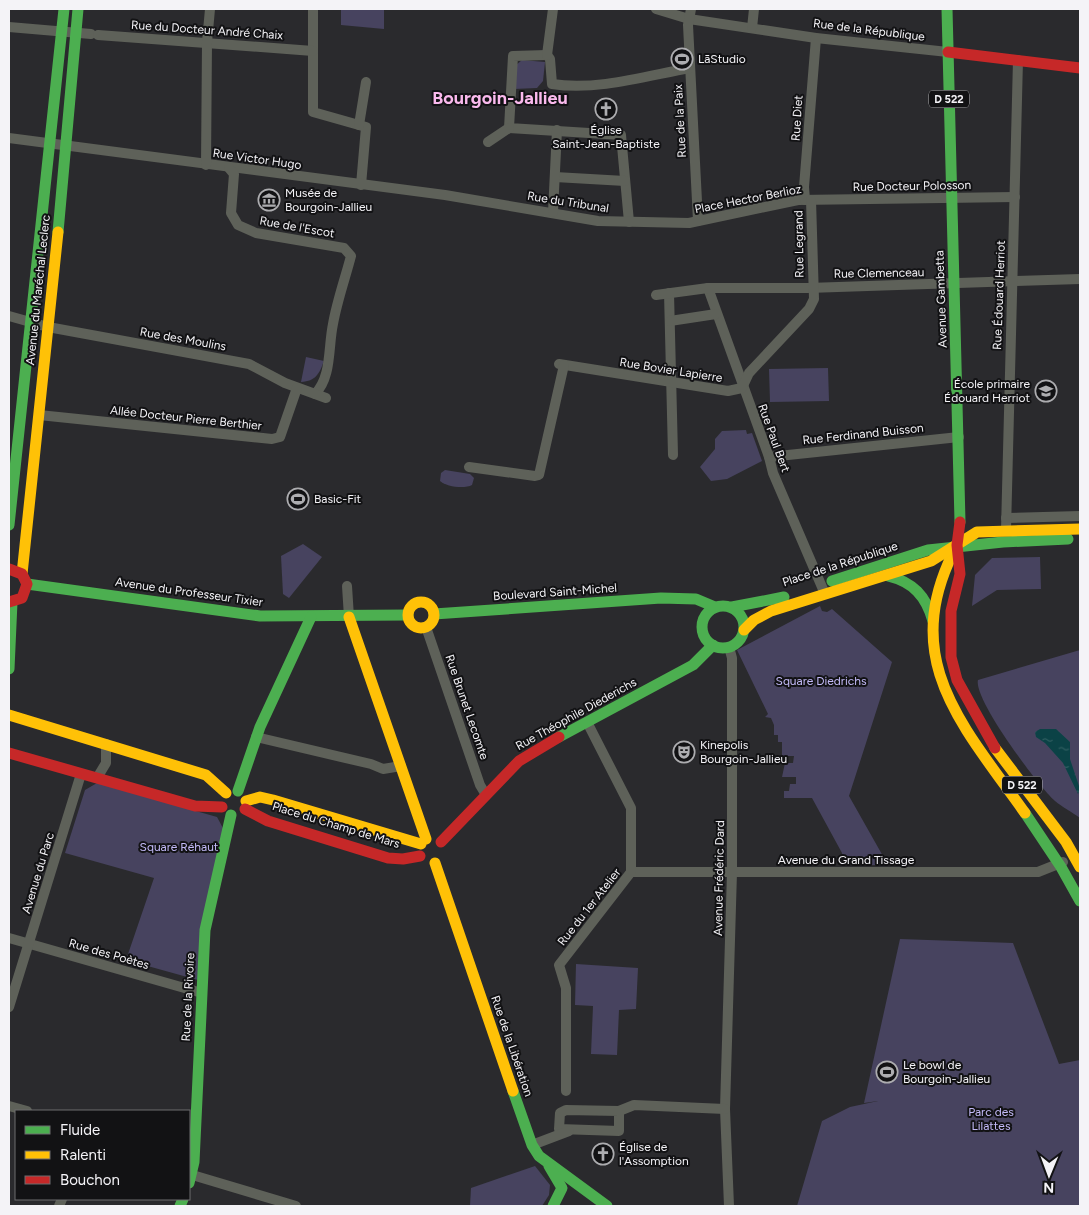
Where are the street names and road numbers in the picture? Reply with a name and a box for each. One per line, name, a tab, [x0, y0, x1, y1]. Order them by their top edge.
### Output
street label: Rue de la République	[812, 16, 926, 44]
street label: Rue du Docteur André Chaix	[131, 18, 284, 42]
street label: Rue de la Paix	[671, 84, 689, 158]
road number: D 522	[929, 90, 969, 108]
street label: Rue Diet	[788, 94, 806, 141]
street label: Rue Victor Hugo	[212, 146, 302, 172]
street label: Rue Docteur Polosson	[853, 178, 972, 194]
street label: Place Hector Berlioz	[693, 182, 803, 216]
street label: Rue du Tribunal	[526, 189, 610, 215]
street label: Rue Legrand	[791, 210, 807, 278]
street label: Avenue du Maréchal Leclerc	[23, 214, 53, 366]
street label: Rue de l'Escot	[258, 214, 336, 241]
street label: Rue Édouard Herriot	[990, 240, 1008, 350]
street label: Avenue Gambetta	[932, 250, 950, 348]
street label: Rue Clemenceau	[833, 265, 925, 281]
street label: Rue des Moulins	[139, 325, 228, 354]
street label: Rue Bovier Lapierre	[619, 355, 724, 385]
street label: Rue Paul Bert	[755, 402, 793, 474]
street label: Allée Docteur Pierre Berthier	[109, 403, 263, 433]
street label: Rue Ferdinand Buisson	[802, 421, 925, 447]
street label: Place de la République	[781, 539, 900, 589]
street label: Avenue du Professeur Tixier	[114, 575, 264, 609]
street label: Boulevard Saint-Michel	[493, 581, 617, 603]
street label: Rue Brunet Lecomte	[442, 653, 492, 762]
street label: Rue Théophile Diederichs	[513, 675, 639, 753]
road number: D 522	[1002, 776, 1042, 794]
street label: Place du Champ de Mars	[271, 799, 402, 851]
street label: Avenue Frédéric Dard	[711, 820, 727, 936]
street label: Avenue du Parc	[19, 830, 57, 915]
street label: Avenue du Grand Tissage	[778, 853, 915, 867]
street label: Rue du 1er Atelier	[554, 866, 624, 948]
street label: Rue des Poètes	[67, 936, 151, 972]
street label: Rue de la Rivoire	[179, 952, 197, 1042]
street label: Rue de la Libération	[488, 994, 536, 1099]

